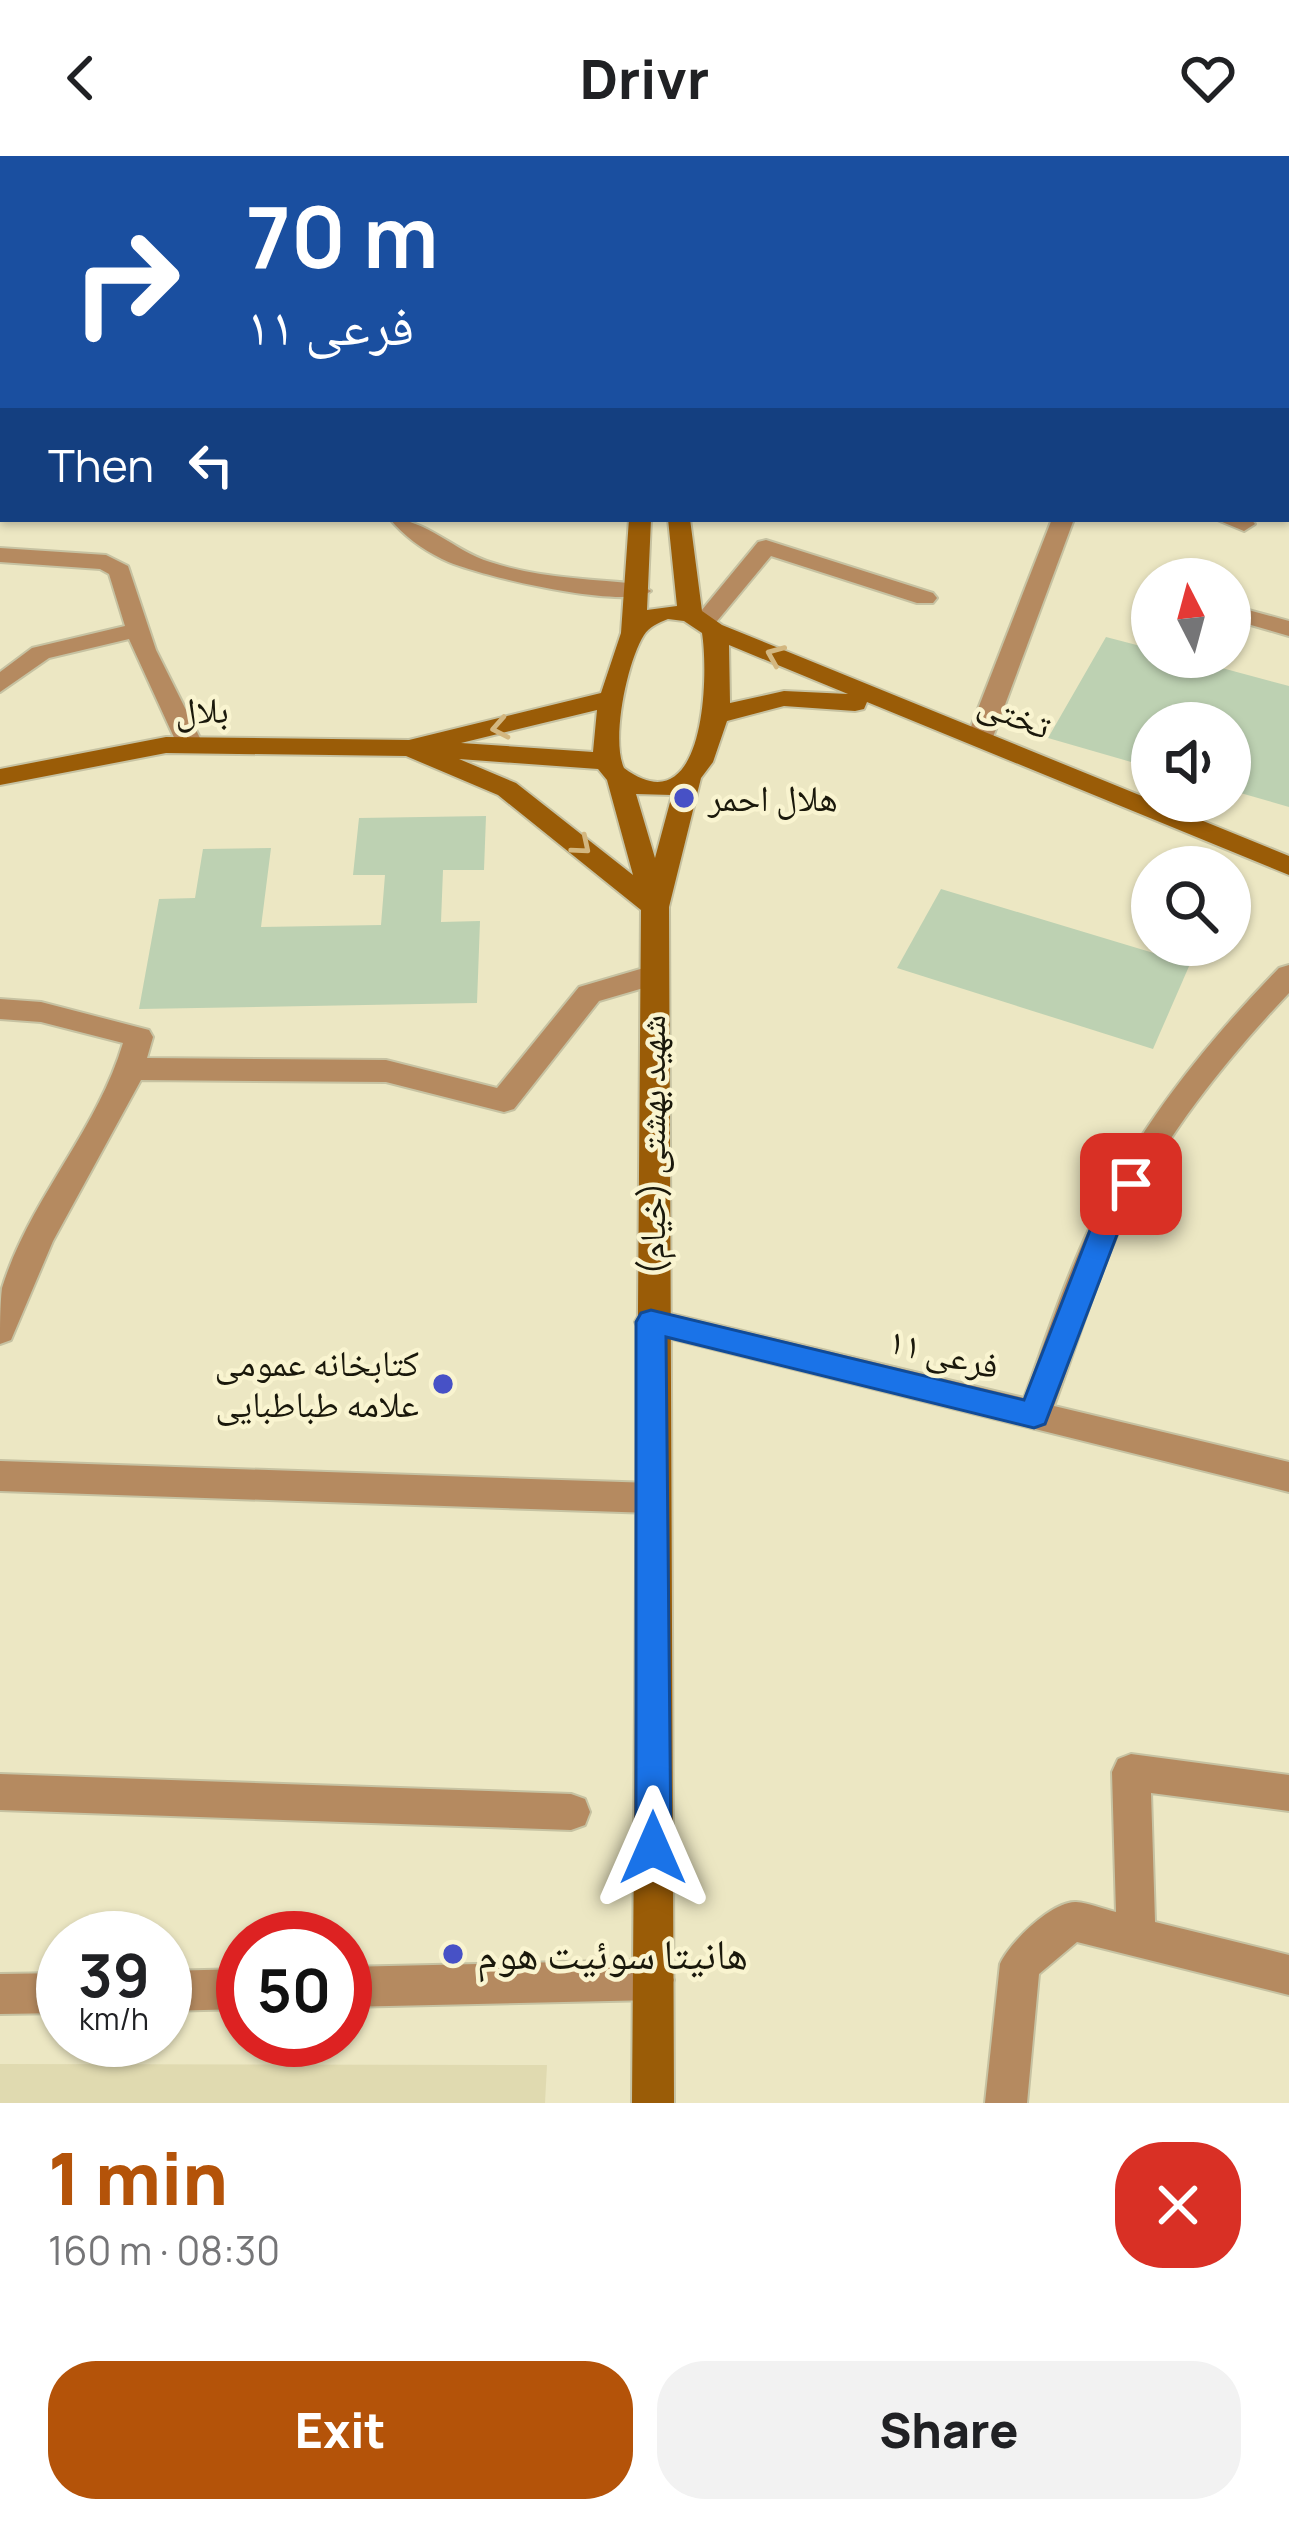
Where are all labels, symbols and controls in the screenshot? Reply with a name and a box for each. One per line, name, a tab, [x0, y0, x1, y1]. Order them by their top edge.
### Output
text: Drivr	[580, 41, 709, 115]
icon: back	[48, 45, 114, 111]
icon: heart	[1175, 45, 1241, 111]
text: 70 m	[246, 178, 438, 293]
icon: right	[48, 204, 204, 360]
text: فرعی ۱۱	[246, 287, 414, 361]
icon: left	[178, 432, 244, 498]
text: Then	[48, 434, 154, 496]
north arrow	[1131, 558, 1251, 678]
map controls	[1131, 558, 1251, 966]
one-way arrow	[765, 645, 786, 669]
street label: تختی	[972, 677, 1059, 750]
street label: بلال	[175, 685, 229, 734]
button: sound	[1131, 702, 1251, 822]
one-way arrow	[490, 714, 510, 740]
place label: هلال احمر	[707, 773, 838, 822]
marker: هلال احمر	[671, 785, 697, 811]
one-way arrow	[568, 832, 590, 853]
button: search	[1131, 846, 1251, 966]
street label: شهید بهشتی (خیام)	[627, 1015, 676, 1275]
pin	[1080, 1133, 1182, 1235]
icon: arrive	[1098, 1151, 1164, 1217]
street label: فرعی ۱۱	[884, 1315, 1004, 1390]
place label: کتابخانه عمومی علامه طباطبایی	[215, 1338, 419, 1428]
marker: کتابخانه عمومی علامه طباطبایی	[430, 1371, 456, 1397]
position arrow	[590, 1785, 716, 1911]
speed limit sign: 50	[216, 1911, 372, 2067]
place label: هانیتا سوئیت هوم	[477, 1924, 748, 1983]
text: 39	[78, 1933, 150, 2015]
marker: هانیتا سوئیت هوم	[440, 1941, 466, 1967]
text: km/h	[79, 1998, 149, 2039]
text: 1 min	[48, 2128, 228, 2227]
button: close	[1115, 2142, 1241, 2268]
text: 160 m · 08:30	[48, 2223, 280, 2277]
button: Exit	[48, 2361, 633, 2499]
button: Share	[657, 2361, 1241, 2499]

